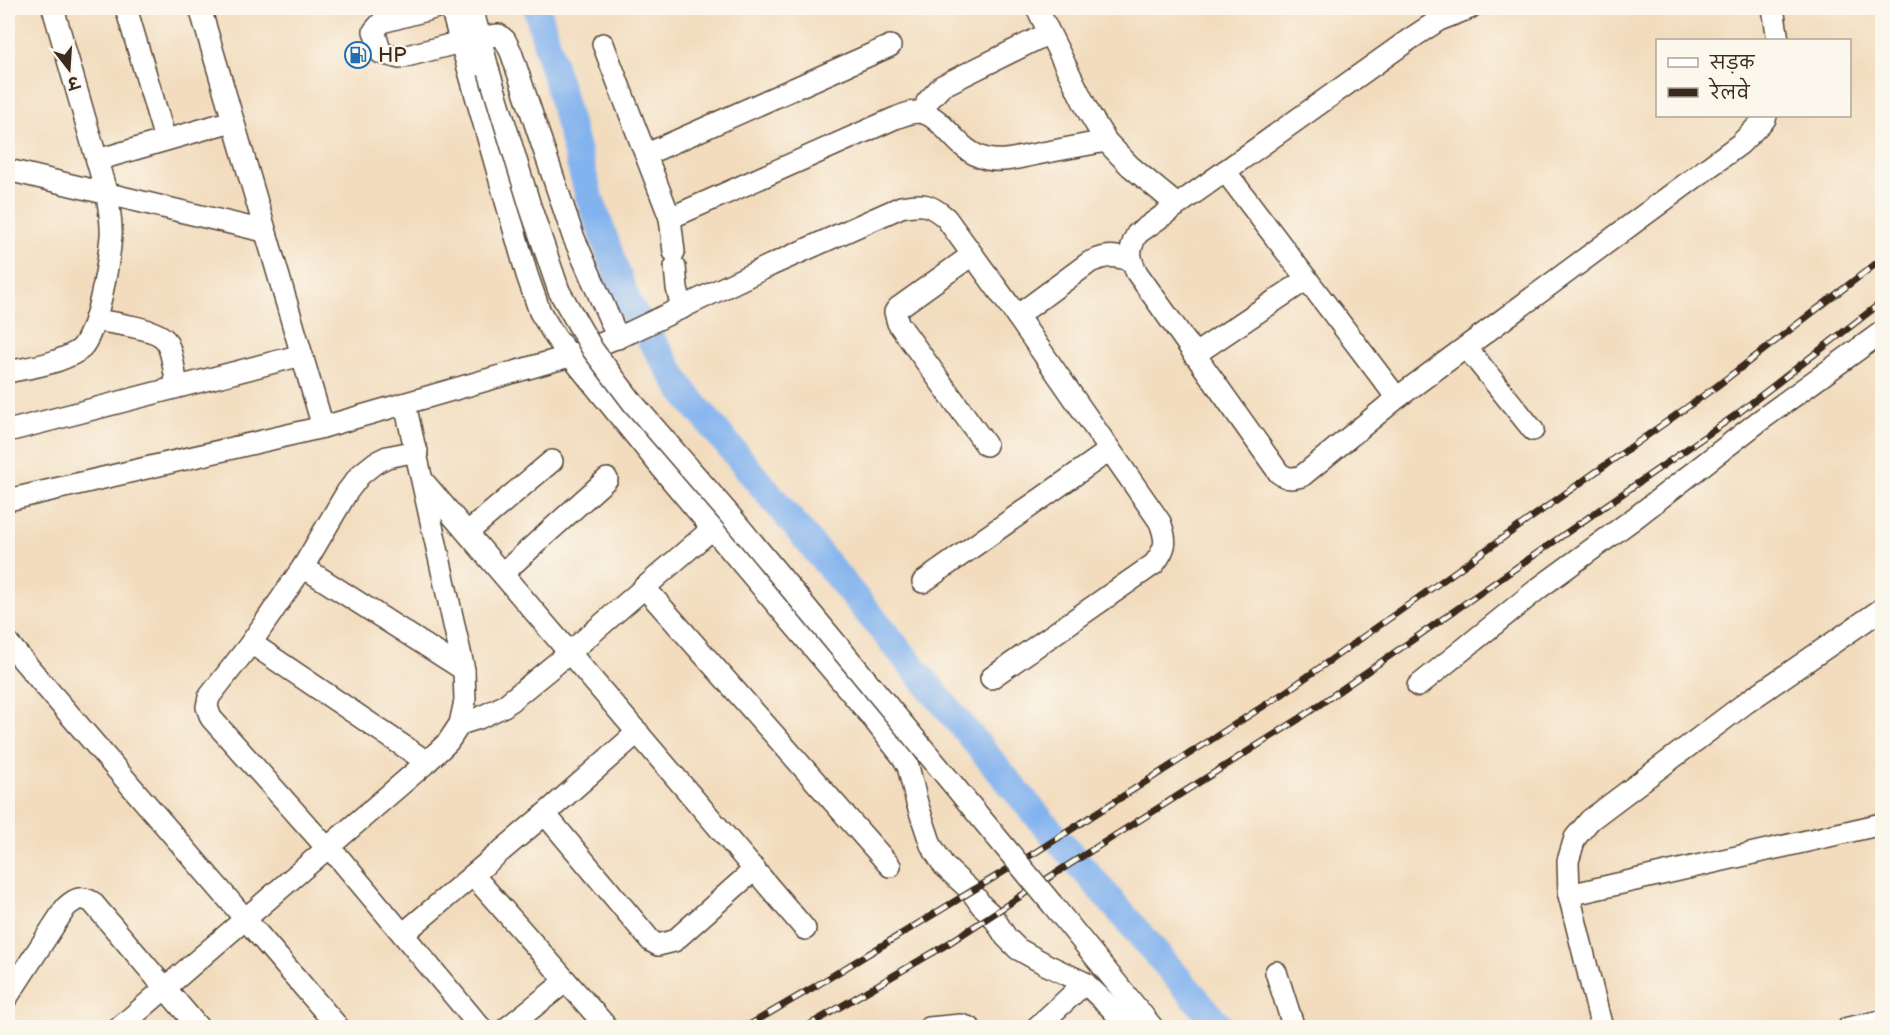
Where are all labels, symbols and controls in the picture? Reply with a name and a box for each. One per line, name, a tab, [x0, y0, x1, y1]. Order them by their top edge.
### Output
north arrow	[39, 39, 99, 99]
legend	[1656, 39, 1851, 117]
fuel station icon: HP	[343, 40, 373, 70]
place label: HP	[378, 43, 407, 68]
text: सड़क	[1709, 53, 1755, 74]
text: उ	[64, 71, 83, 93]
text: रेलवे	[1708, 77, 1751, 104]

